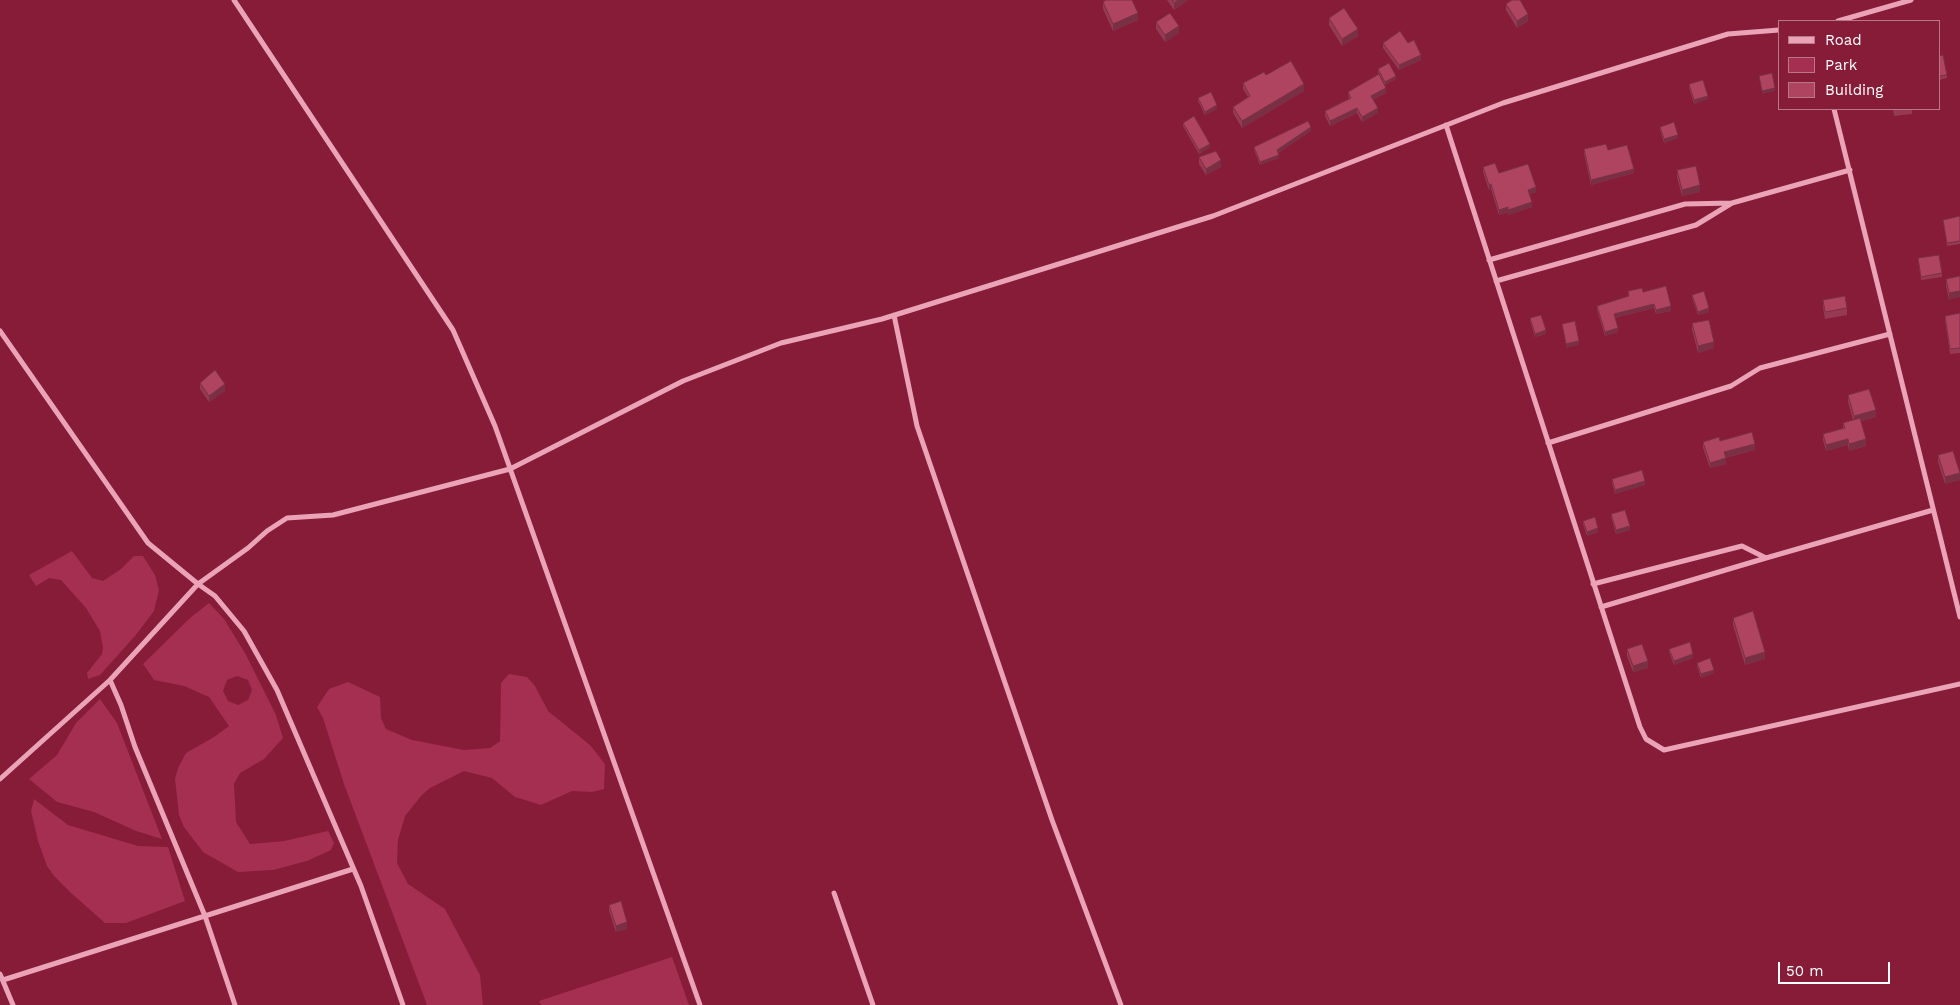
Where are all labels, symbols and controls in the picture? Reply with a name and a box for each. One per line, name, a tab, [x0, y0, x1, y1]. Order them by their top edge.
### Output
legend	[1778, 20, 1940, 110]
text: Road	[1825, 31, 1862, 49]
text: Park	[1825, 56, 1857, 74]
text: Building	[1825, 81, 1883, 99]
scale bar	[1780, 952, 1892, 984]
text: 50 m	[1786, 962, 1823, 980]

